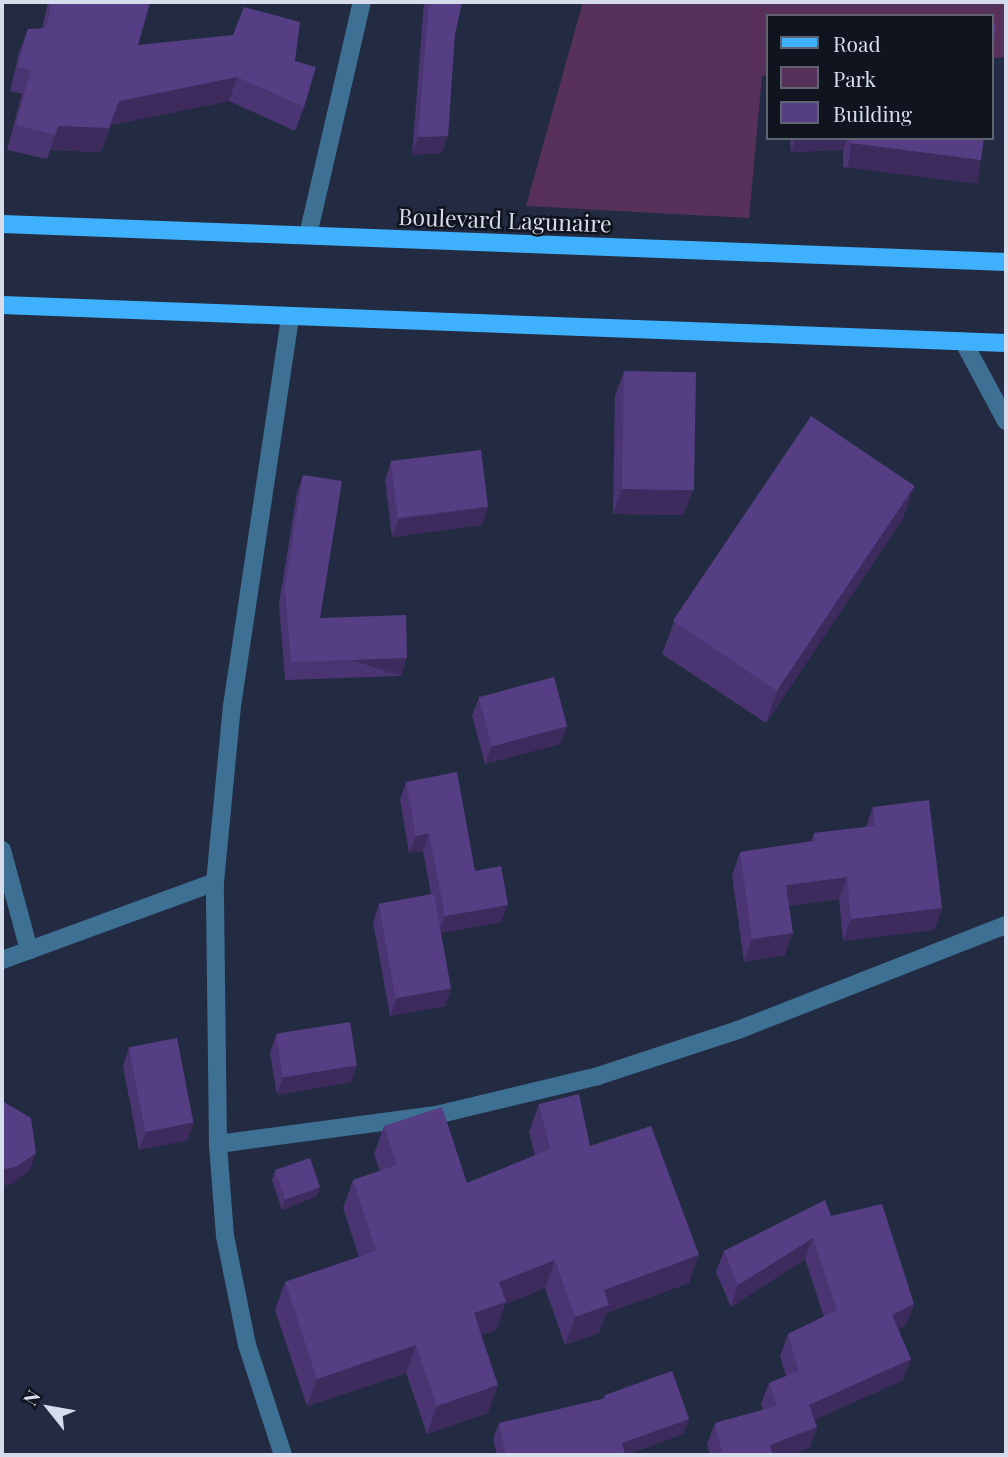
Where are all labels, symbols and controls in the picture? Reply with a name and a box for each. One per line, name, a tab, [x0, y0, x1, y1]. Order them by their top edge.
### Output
legend	[766, 14, 994, 140]
text: Road	[833, 29, 881, 57]
text: Park	[833, 64, 876, 92]
text: Building	[833, 99, 912, 127]
street label: Boulevard Lagunaire	[398, 202, 612, 238]
north arrow	[14, 1373, 84, 1443]
text: N	[16, 1385, 46, 1410]

